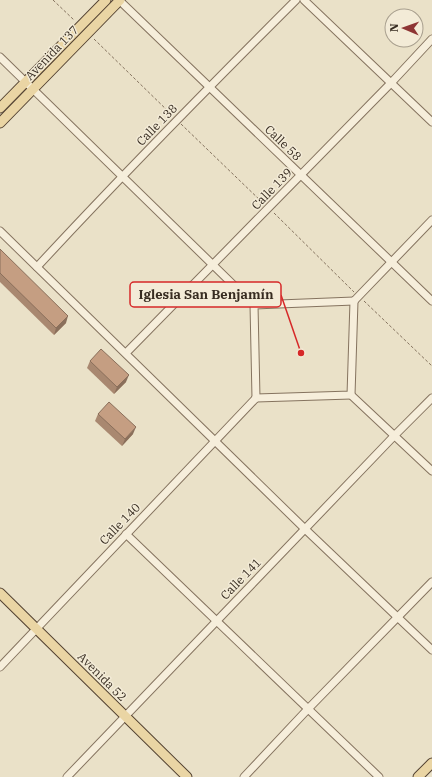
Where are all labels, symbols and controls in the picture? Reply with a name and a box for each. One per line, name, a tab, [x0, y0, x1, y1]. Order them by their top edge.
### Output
north arrow	[384, 8, 424, 48]
street label: Avenida 137	[22, 22, 81, 83]
text: N	[387, 23, 401, 32]
street label: Calle 138	[133, 101, 180, 149]
street label: Calle 58	[262, 122, 305, 164]
street label: Calle 139	[248, 165, 295, 213]
callout: Iglesia San Benjamín	[130, 282, 281, 307]
text: Iglesia San Benjamín	[138, 286, 274, 303]
street label: Calle 140	[96, 500, 143, 548]
street label: Calle 141	[217, 555, 264, 603]
street label: Avenida 52	[75, 649, 130, 704]

